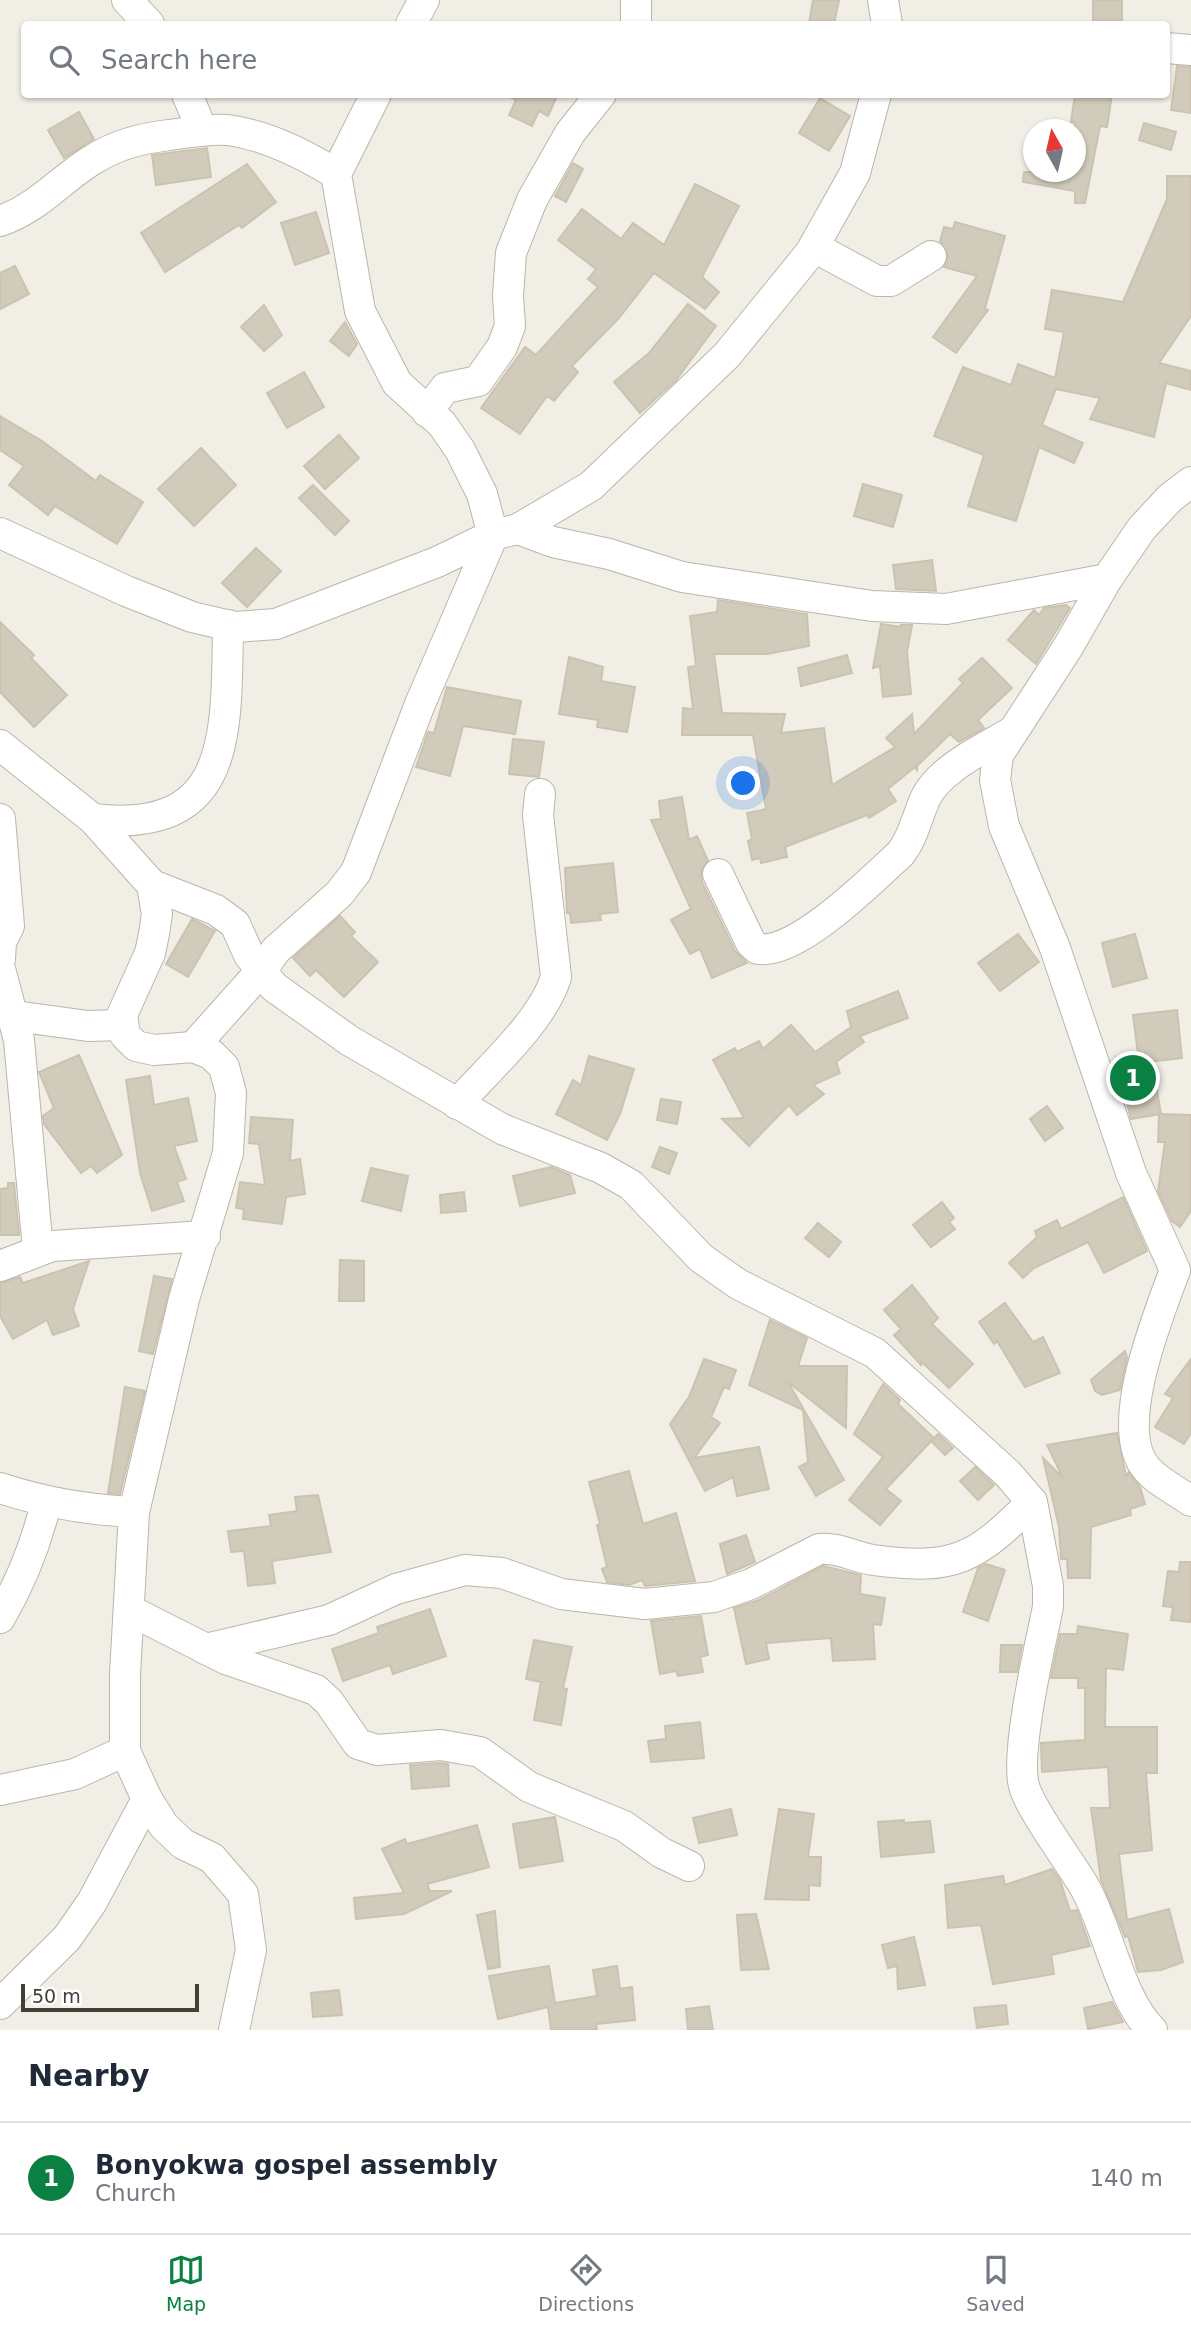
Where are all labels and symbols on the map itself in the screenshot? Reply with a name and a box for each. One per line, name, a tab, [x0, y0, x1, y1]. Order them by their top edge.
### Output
north arrow	[1023, 119, 1086, 182]
your location	[726, 766, 760, 800]
pin: 1	[1110, 1052, 1156, 1104]
scale bar	[21, 1981, 200, 2013]

